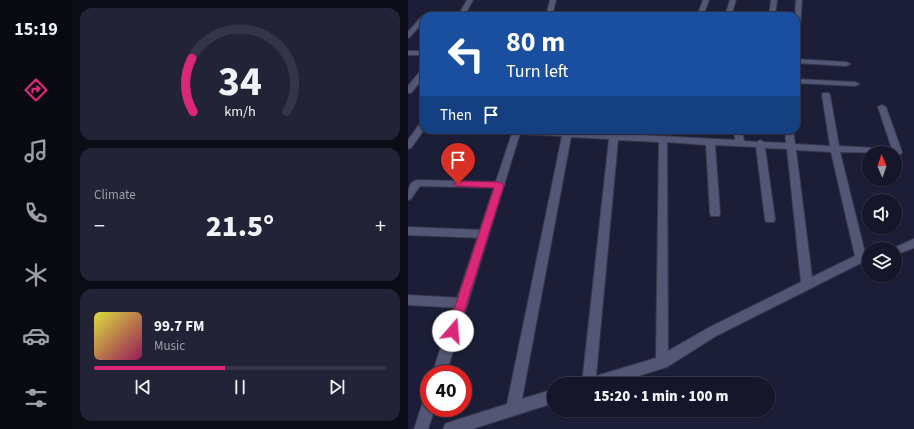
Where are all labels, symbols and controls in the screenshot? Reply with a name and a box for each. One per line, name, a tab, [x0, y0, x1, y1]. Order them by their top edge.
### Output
text: 15:19	[14, 17, 58, 42]
text: 80 m	[506, 22, 565, 62]
icon: left	[440, 28, 492, 80]
text: 34	[218, 52, 262, 112]
text: Turn left	[506, 59, 568, 84]
icon: directions	[22, 76, 50, 104]
text: km/h	[224, 101, 256, 122]
icon: arrive	[480, 104, 502, 126]
text: Then	[440, 105, 472, 126]
icon: music	[22, 137, 50, 165]
pin	[441, 143, 475, 184]
north arrow	[862, 146, 902, 186]
map controls	[862, 146, 902, 282]
icon: arrive	[447, 149, 469, 171]
text: Climate	[94, 186, 136, 204]
button: sound	[862, 194, 902, 234]
icon: phone	[22, 199, 50, 227]
text: 21.5°	[206, 205, 274, 248]
text: −	[94, 210, 105, 242]
text: +	[375, 210, 386, 242]
button: layers	[862, 242, 902, 282]
icon: climate	[22, 261, 50, 289]
position arrow	[432, 310, 474, 352]
text: 99.7 FM	[154, 316, 205, 337]
icon: car	[22, 322, 50, 350]
text: Music	[154, 337, 185, 355]
speed limit sign: 40	[420, 365, 472, 417]
icon: previous	[132, 376, 154, 398]
icon: pause	[229, 376, 251, 398]
icon: next	[326, 376, 348, 398]
icon: filters	[22, 384, 50, 412]
text: 15:20 · 1 min · 100 m	[594, 386, 728, 407]

